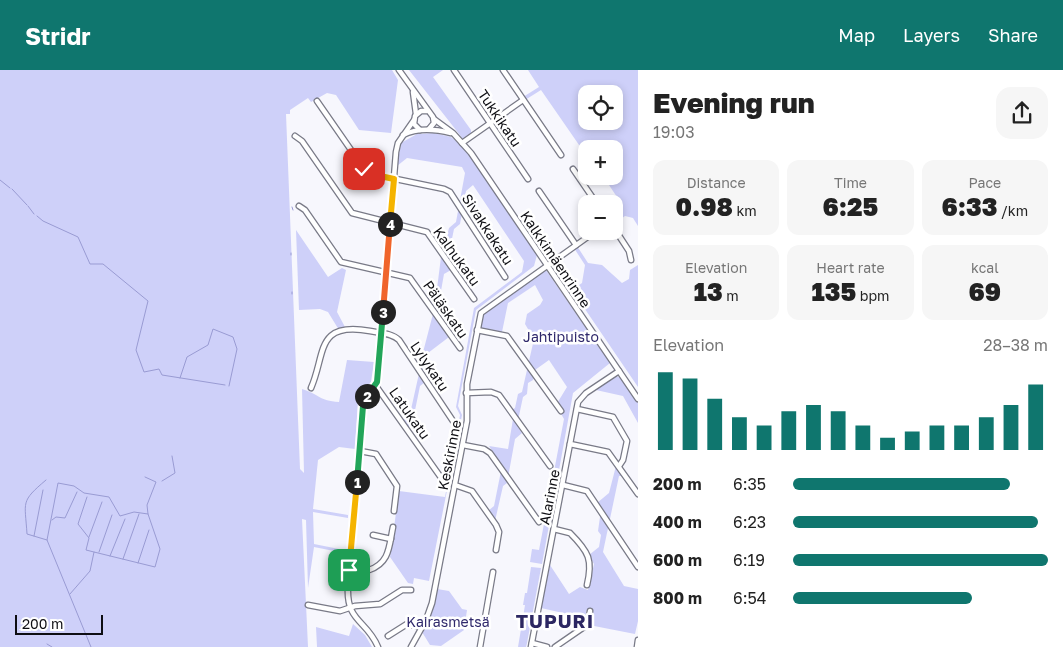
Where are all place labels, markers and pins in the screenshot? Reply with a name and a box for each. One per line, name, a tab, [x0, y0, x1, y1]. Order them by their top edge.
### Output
pin	[343, 148, 385, 190]
pin: 4	[378, 212, 402, 236]
pin: 3	[370, 300, 396, 324]
pin: 2	[354, 384, 380, 408]
pin: 1	[344, 470, 370, 494]
pin	[328, 549, 370, 591]

